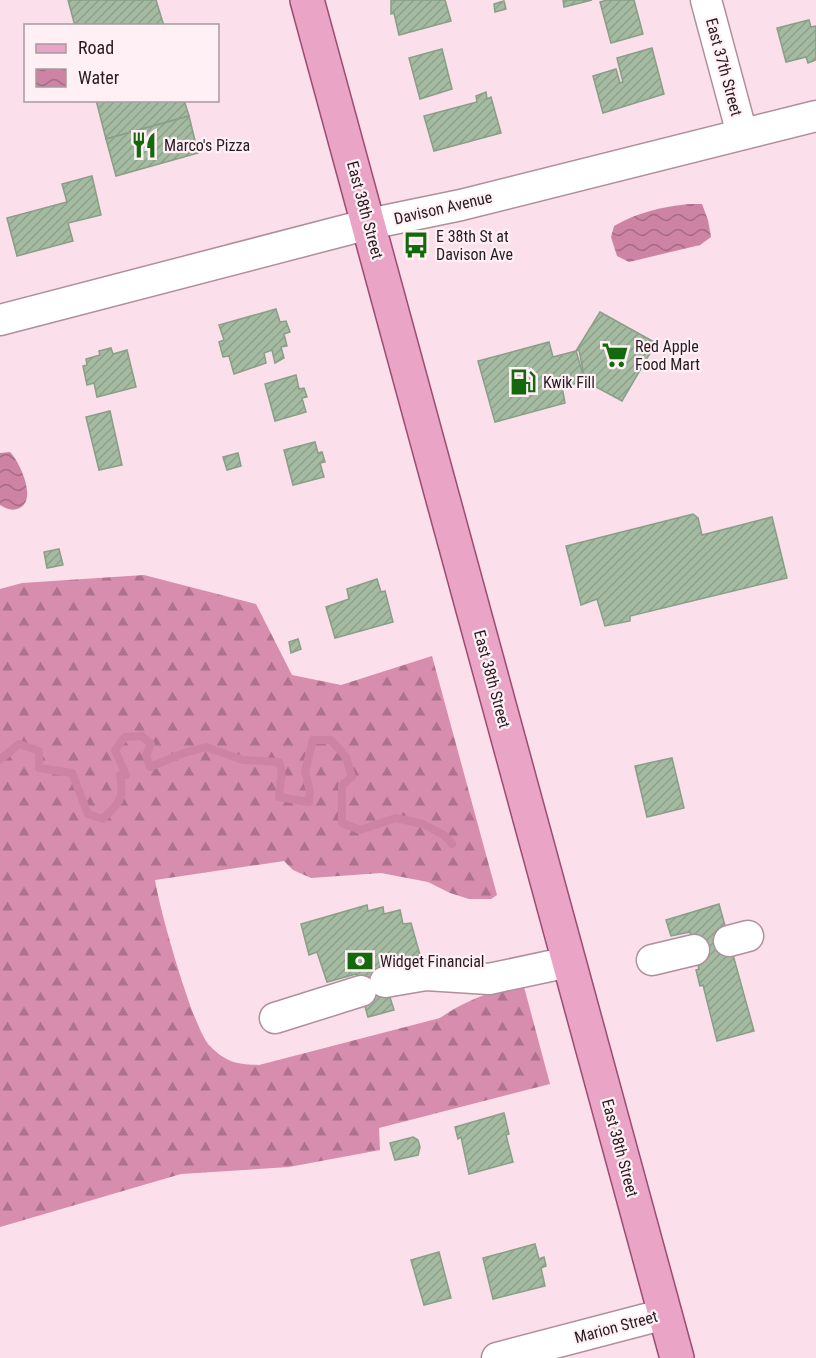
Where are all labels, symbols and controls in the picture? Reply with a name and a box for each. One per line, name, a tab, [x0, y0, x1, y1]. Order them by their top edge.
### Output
street label: East 37th Street	[702, 16, 746, 118]
legend	[24, 24, 219, 102]
text: Road	[78, 37, 114, 58]
text: Water	[78, 67, 120, 88]
restaurant icon: Marco's Pizza	[129, 130, 159, 160]
place label: Marco's Pizza	[164, 136, 250, 155]
street label: East 38th Street	[343, 159, 387, 261]
street label: Davison Avenue	[392, 187, 494, 229]
place label: E 38th St at Davison Ave	[436, 227, 513, 264]
bus stop icon: E 38th St at Davison Ave	[401, 230, 431, 260]
place label: Red Apple Food Mart	[635, 337, 700, 374]
supermarket icon: Red Apple Food Mart	[600, 340, 630, 370]
fuel station icon: Kwik Fill	[508, 367, 538, 397]
place label: Kwik Fill	[543, 373, 595, 392]
street label: East 38th Street	[470, 628, 514, 730]
bank icon: Widget Financial	[345, 946, 375, 976]
place label: Widget Financial	[380, 952, 485, 971]
street label: East 38th Street	[598, 1097, 642, 1199]
street label: Marion Street	[572, 1307, 660, 1347]

